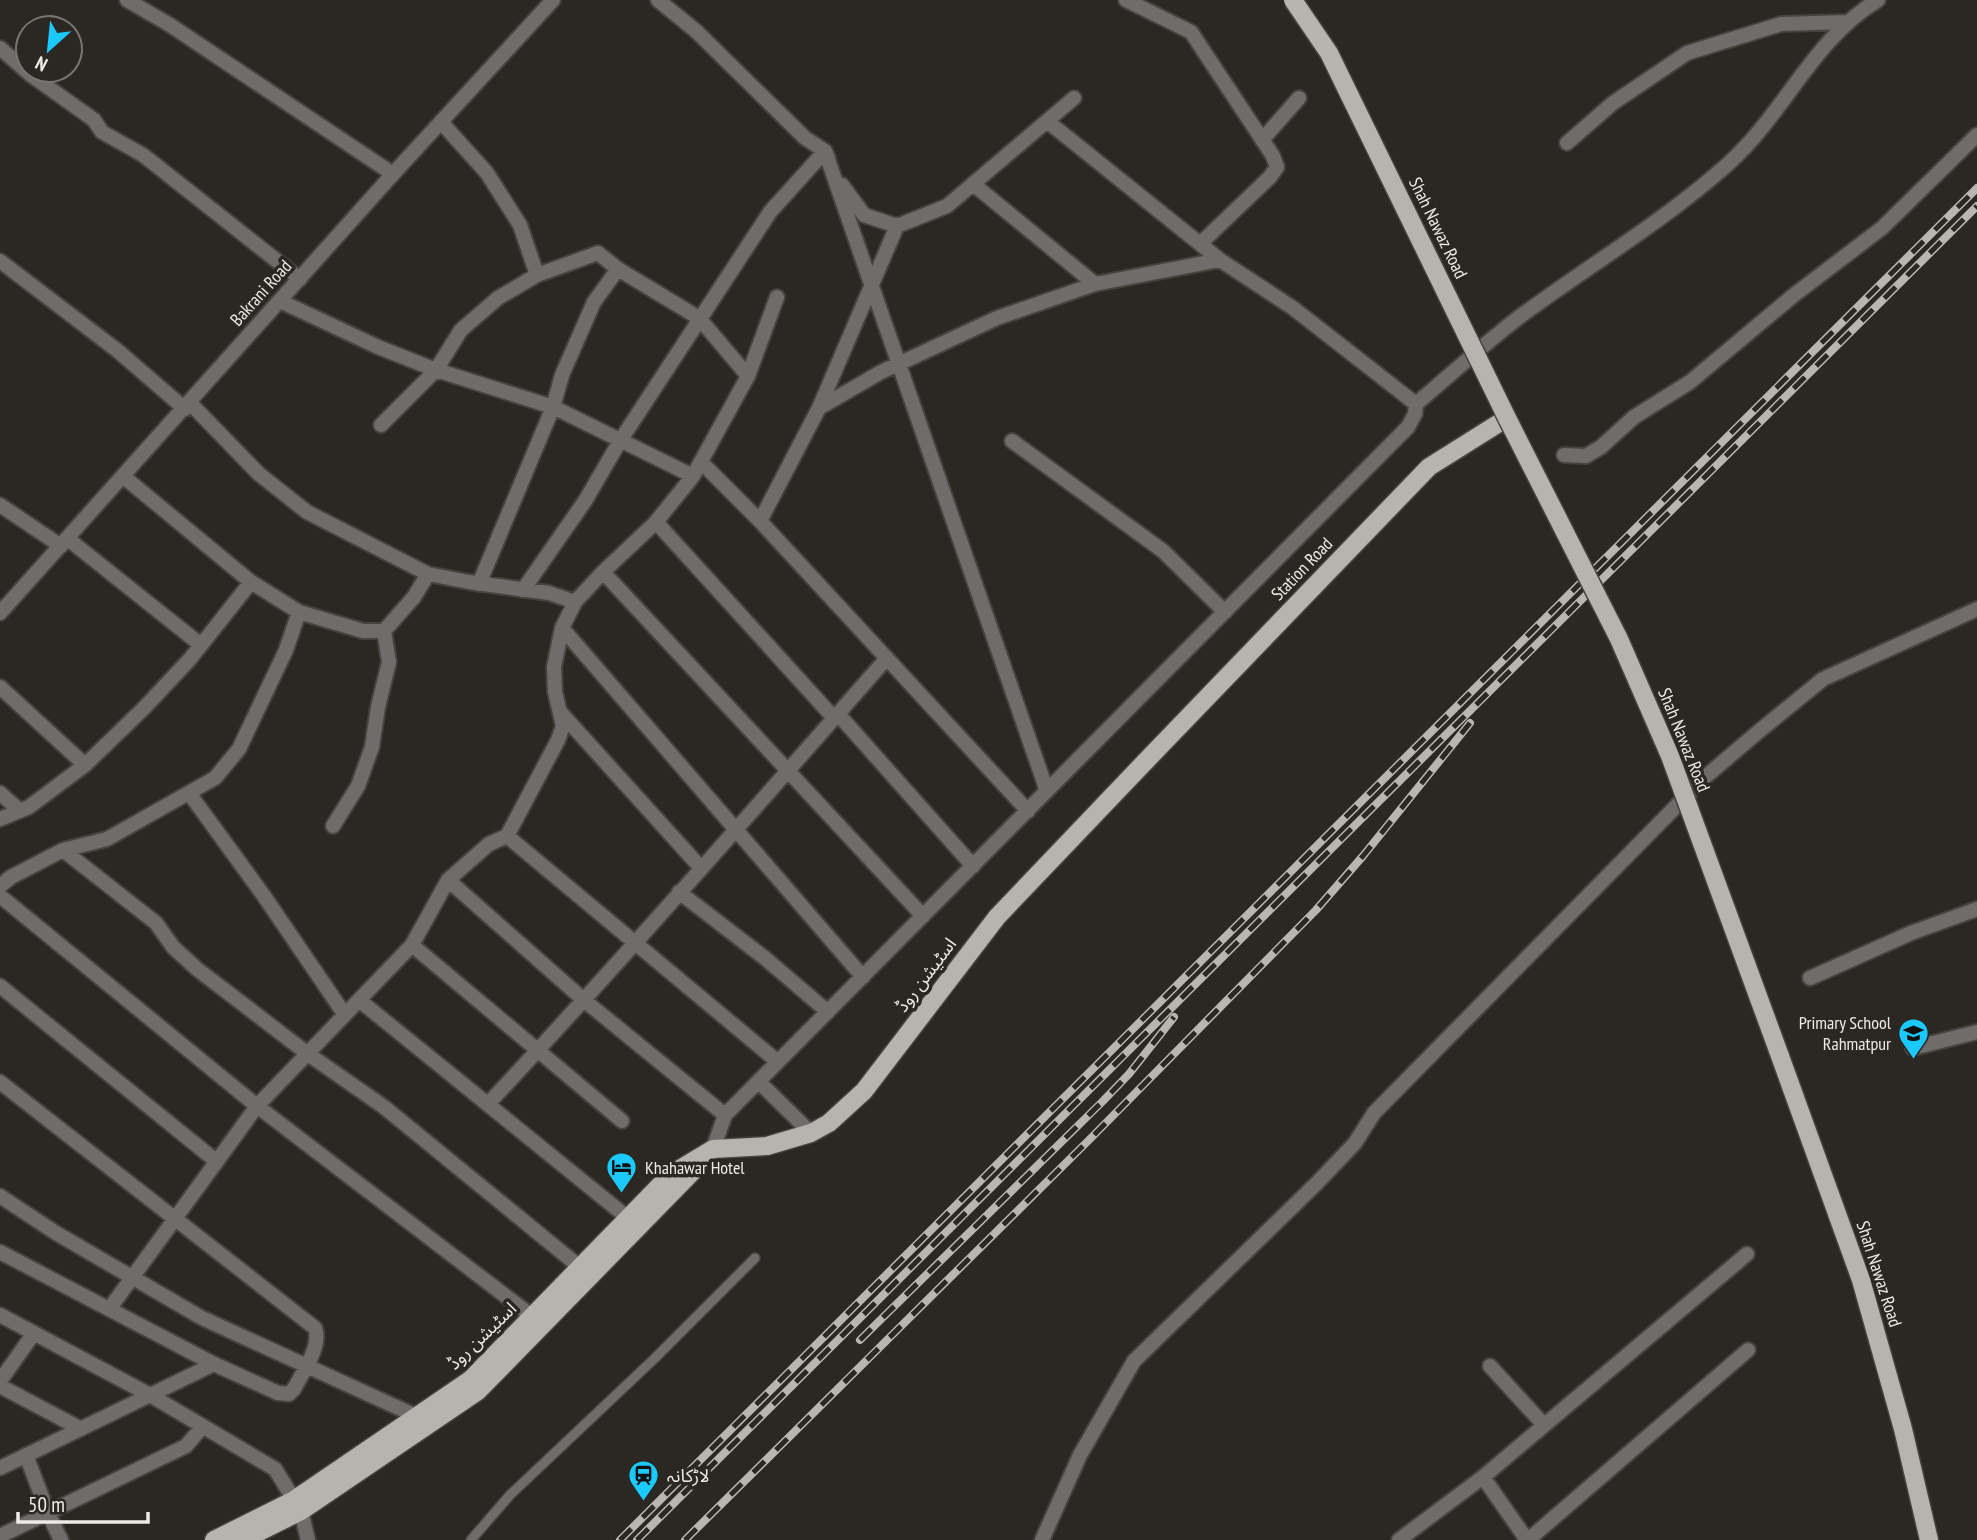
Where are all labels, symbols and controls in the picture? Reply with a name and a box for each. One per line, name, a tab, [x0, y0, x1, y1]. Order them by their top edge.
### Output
north arrow	[14, 14, 84, 84]
text: N	[31, 51, 51, 77]
street label: Shah Nawaz Road	[1404, 173, 1473, 282]
street label: Bakrani Road	[225, 255, 296, 331]
street label: Station Road	[1266, 532, 1337, 605]
street label: Shah Nawaz Road	[1653, 685, 1716, 795]
street label: اسٹیشن روڈ	[890, 933, 961, 1016]
place label: Primary School Rahmatpur	[1799, 1011, 1892, 1055]
school or university icon: Primary School Rahmatpur	[1897, 1016, 1931, 1060]
hotel icon: Khahawar Hotel	[605, 1151, 639, 1195]
place label: Khahawar Hotel	[645, 1156, 745, 1179]
street label: Shah Nawaz Road	[1852, 1218, 1907, 1330]
street label: اسٹیشن روڈ	[442, 1297, 521, 1374]
station icon: لاڑکانہ	[627, 1459, 661, 1503]
place label: لاڑکانہ	[667, 1464, 709, 1487]
scale bar	[18, 1480, 147, 1524]
text: 50 m	[28, 1491, 65, 1518]

